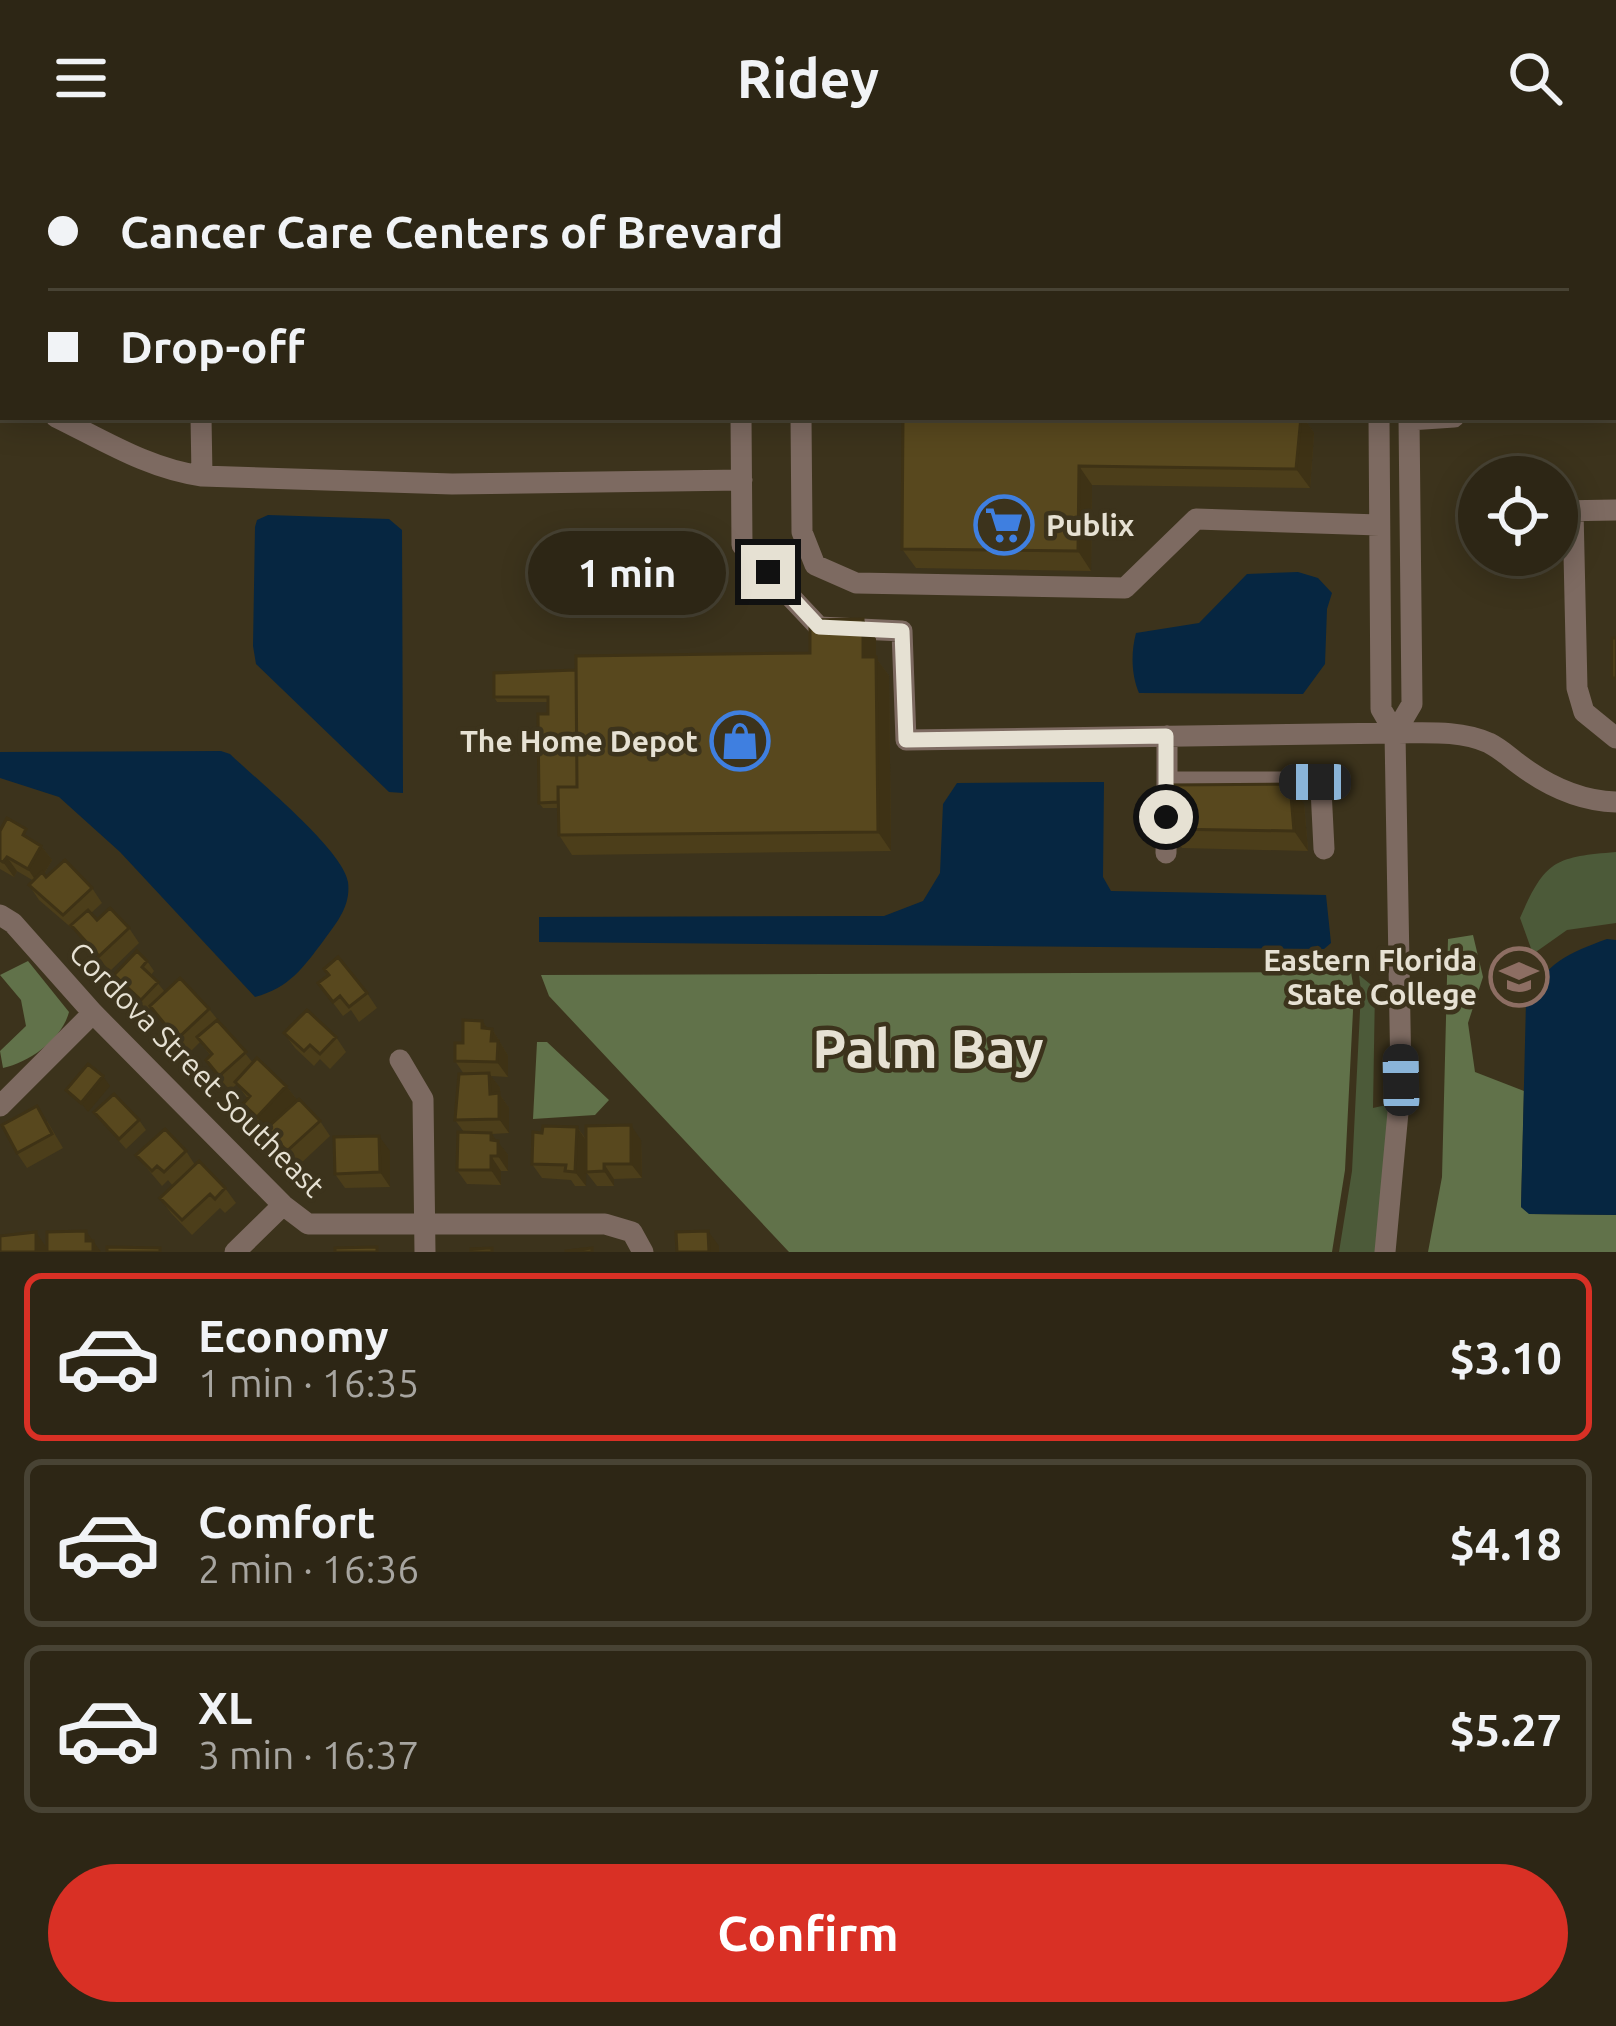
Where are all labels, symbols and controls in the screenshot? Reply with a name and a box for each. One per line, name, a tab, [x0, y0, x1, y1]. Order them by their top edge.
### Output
icon: menu	[48, 45, 114, 111]
icon: search	[1502, 45, 1568, 111]
text: Ridey	[737, 48, 879, 108]
text: Cancer Care Centers of Brevard	[120, 206, 784, 257]
text: Drop-off	[120, 321, 305, 372]
map controls	[1458, 456, 1578, 576]
button: locate	[1458, 456, 1578, 576]
supermarket icon: Publix	[973, 494, 1035, 556]
place label: Publix	[1046, 508, 1134, 542]
callout: 1 min	[528, 530, 726, 614]
route end	[741, 545, 795, 599]
text: 1 min	[578, 551, 676, 594]
shop icon: The Home Depot	[709, 710, 771, 772]
place label: The Home Depot	[460, 724, 698, 758]
car	[1279, 764, 1351, 800]
route start	[1139, 790, 1193, 844]
street label: Cordova Street Southeast	[63, 935, 331, 1203]
place label: Eastern Florida State College	[1263, 943, 1477, 1011]
school or university icon: Eastern Florida State College	[1488, 946, 1550, 1008]
district label: Palm Bay	[812, 1018, 1044, 1078]
car	[1382, 1044, 1420, 1116]
icon: car	[54, 1303, 162, 1411]
text: Economy	[198, 1310, 389, 1361]
text: $3.10	[1449, 1332, 1562, 1383]
text: 1 min · 16:35	[198, 1361, 419, 1404]
icon: car	[54, 1489, 162, 1597]
text: Comfort	[198, 1496, 375, 1547]
text: $4.18	[1449, 1518, 1562, 1569]
text: 2 min · 16:36	[198, 1547, 419, 1590]
icon: car	[54, 1675, 162, 1783]
text: XL	[198, 1682, 252, 1733]
text: $5.27	[1449, 1704, 1562, 1755]
text: 3 min · 16:37	[198, 1733, 419, 1776]
button: Confirm	[48, 1864, 1568, 2002]

